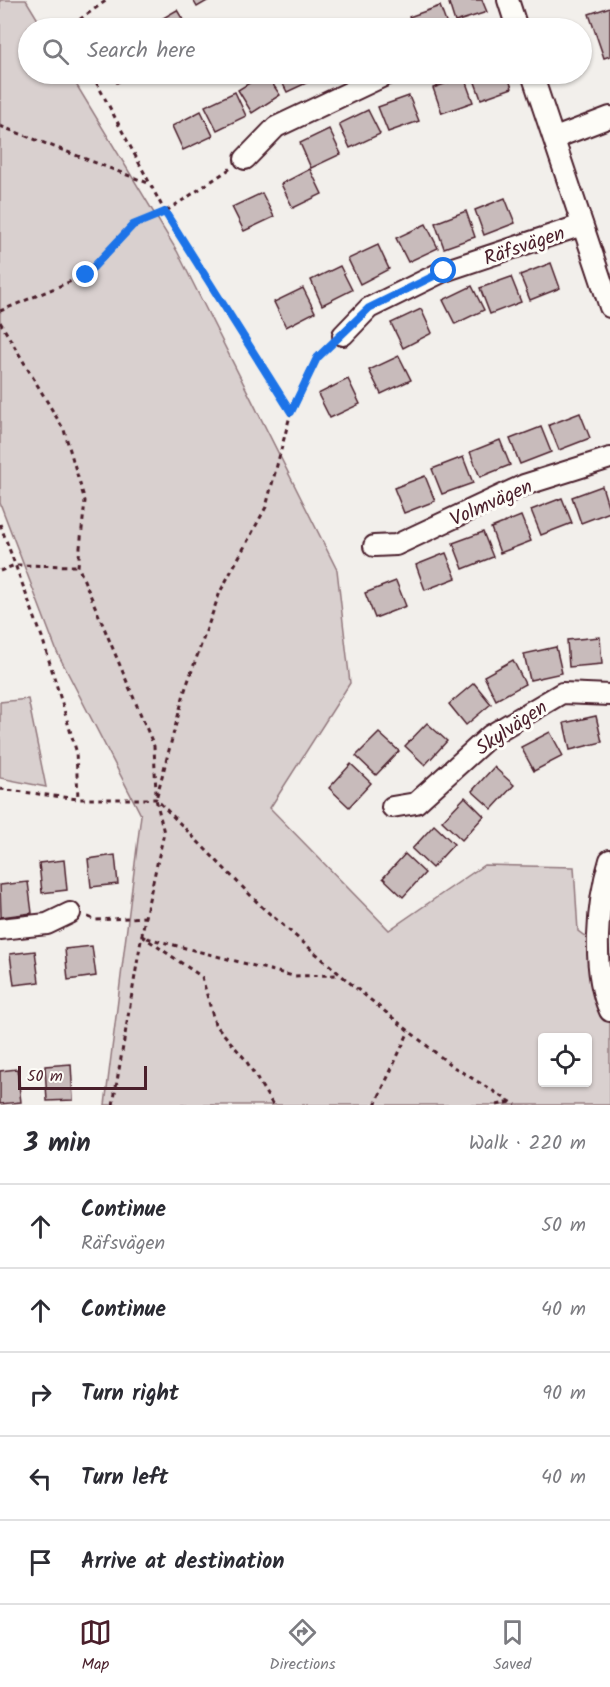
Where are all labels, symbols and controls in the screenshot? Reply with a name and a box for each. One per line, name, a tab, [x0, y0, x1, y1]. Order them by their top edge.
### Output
search box	[18, 18, 592, 84]
text: Search here	[87, 34, 195, 69]
icon: search	[39, 35, 72, 68]
street label: Räfsvägen	[480, 218, 570, 276]
route start	[430, 257, 456, 283]
route end	[72, 261, 98, 287]
street label: Volmvägen	[445, 471, 538, 536]
street label: Skylvägen	[469, 693, 555, 765]
map controls	[538, 1033, 592, 1087]
button: locate	[538, 1033, 592, 1087]
scale bar	[18, 1063, 147, 1090]
text: 50 m	[27, 1064, 63, 1089]
text: 3 min	[24, 1123, 91, 1165]
text: Walk · 220 m	[469, 1128, 586, 1160]
text: Continue	[81, 1193, 166, 1228]
icon: ahead	[24, 1210, 57, 1243]
text: 50 m	[541, 1210, 586, 1242]
text: Räfsvägen	[81, 1228, 165, 1260]
text: Continue	[81, 1293, 166, 1328]
icon: ahead	[24, 1294, 57, 1327]
text: 40 m	[541, 1294, 586, 1326]
text: Turn right	[81, 1377, 179, 1412]
icon: right	[24, 1378, 57, 1411]
text: 90 m	[542, 1378, 586, 1410]
text: Turn left	[81, 1461, 168, 1496]
icon: left	[24, 1462, 57, 1495]
text: 40 m	[541, 1462, 586, 1494]
text: Arrive at destination	[81, 1545, 284, 1580]
icon: arrive	[24, 1546, 57, 1579]
tab: Map	[79, 1616, 112, 1677]
tab: Directions	[269, 1616, 336, 1677]
tab: Saved	[493, 1616, 531, 1677]

